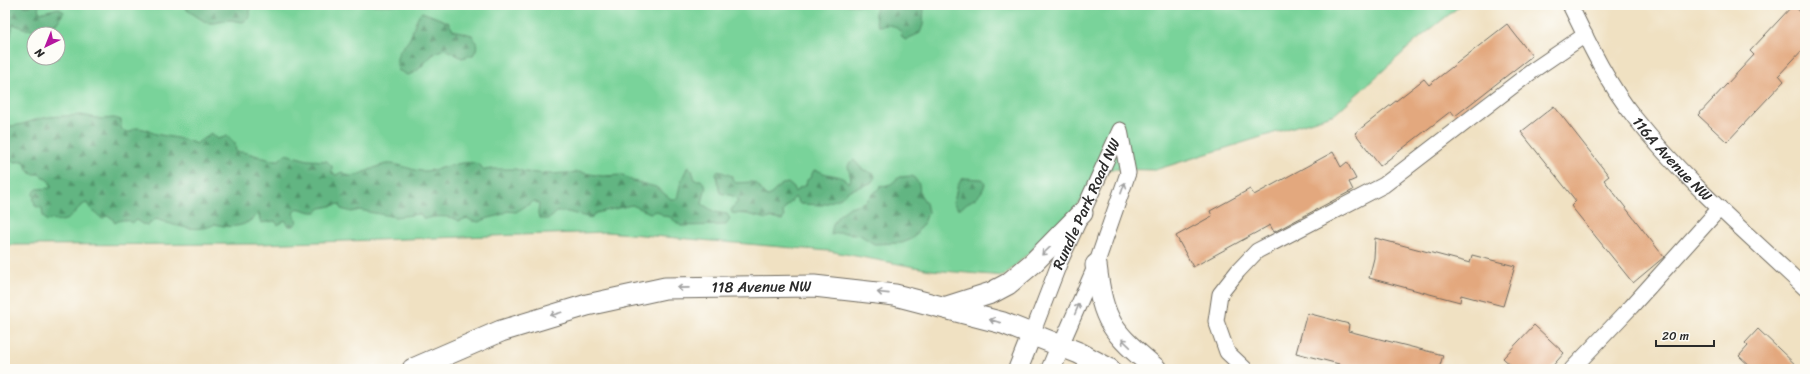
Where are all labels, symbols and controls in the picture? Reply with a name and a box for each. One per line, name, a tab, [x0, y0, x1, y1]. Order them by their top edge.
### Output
north arrow	[26, 26, 66, 66]
text: N	[30, 43, 50, 63]
street label: 116A Avenue NW	[1625, 111, 1719, 208]
street label: Rundle Park Road NW	[1045, 134, 1128, 273]
one-way arrow	[1120, 181, 1127, 194]
one-way arrow	[1041, 246, 1051, 255]
street label: 118 Avenue NW	[711, 273, 812, 300]
one-way arrow	[677, 284, 690, 292]
one-way arrow	[877, 290, 890, 297]
one-way arrow	[1073, 303, 1081, 315]
one-way arrow	[550, 311, 563, 318]
one-way arrow	[989, 317, 1002, 324]
scale bar	[1656, 322, 1714, 348]
text: 20 m	[1662, 325, 1689, 347]
one-way arrow	[1121, 338, 1131, 348]

